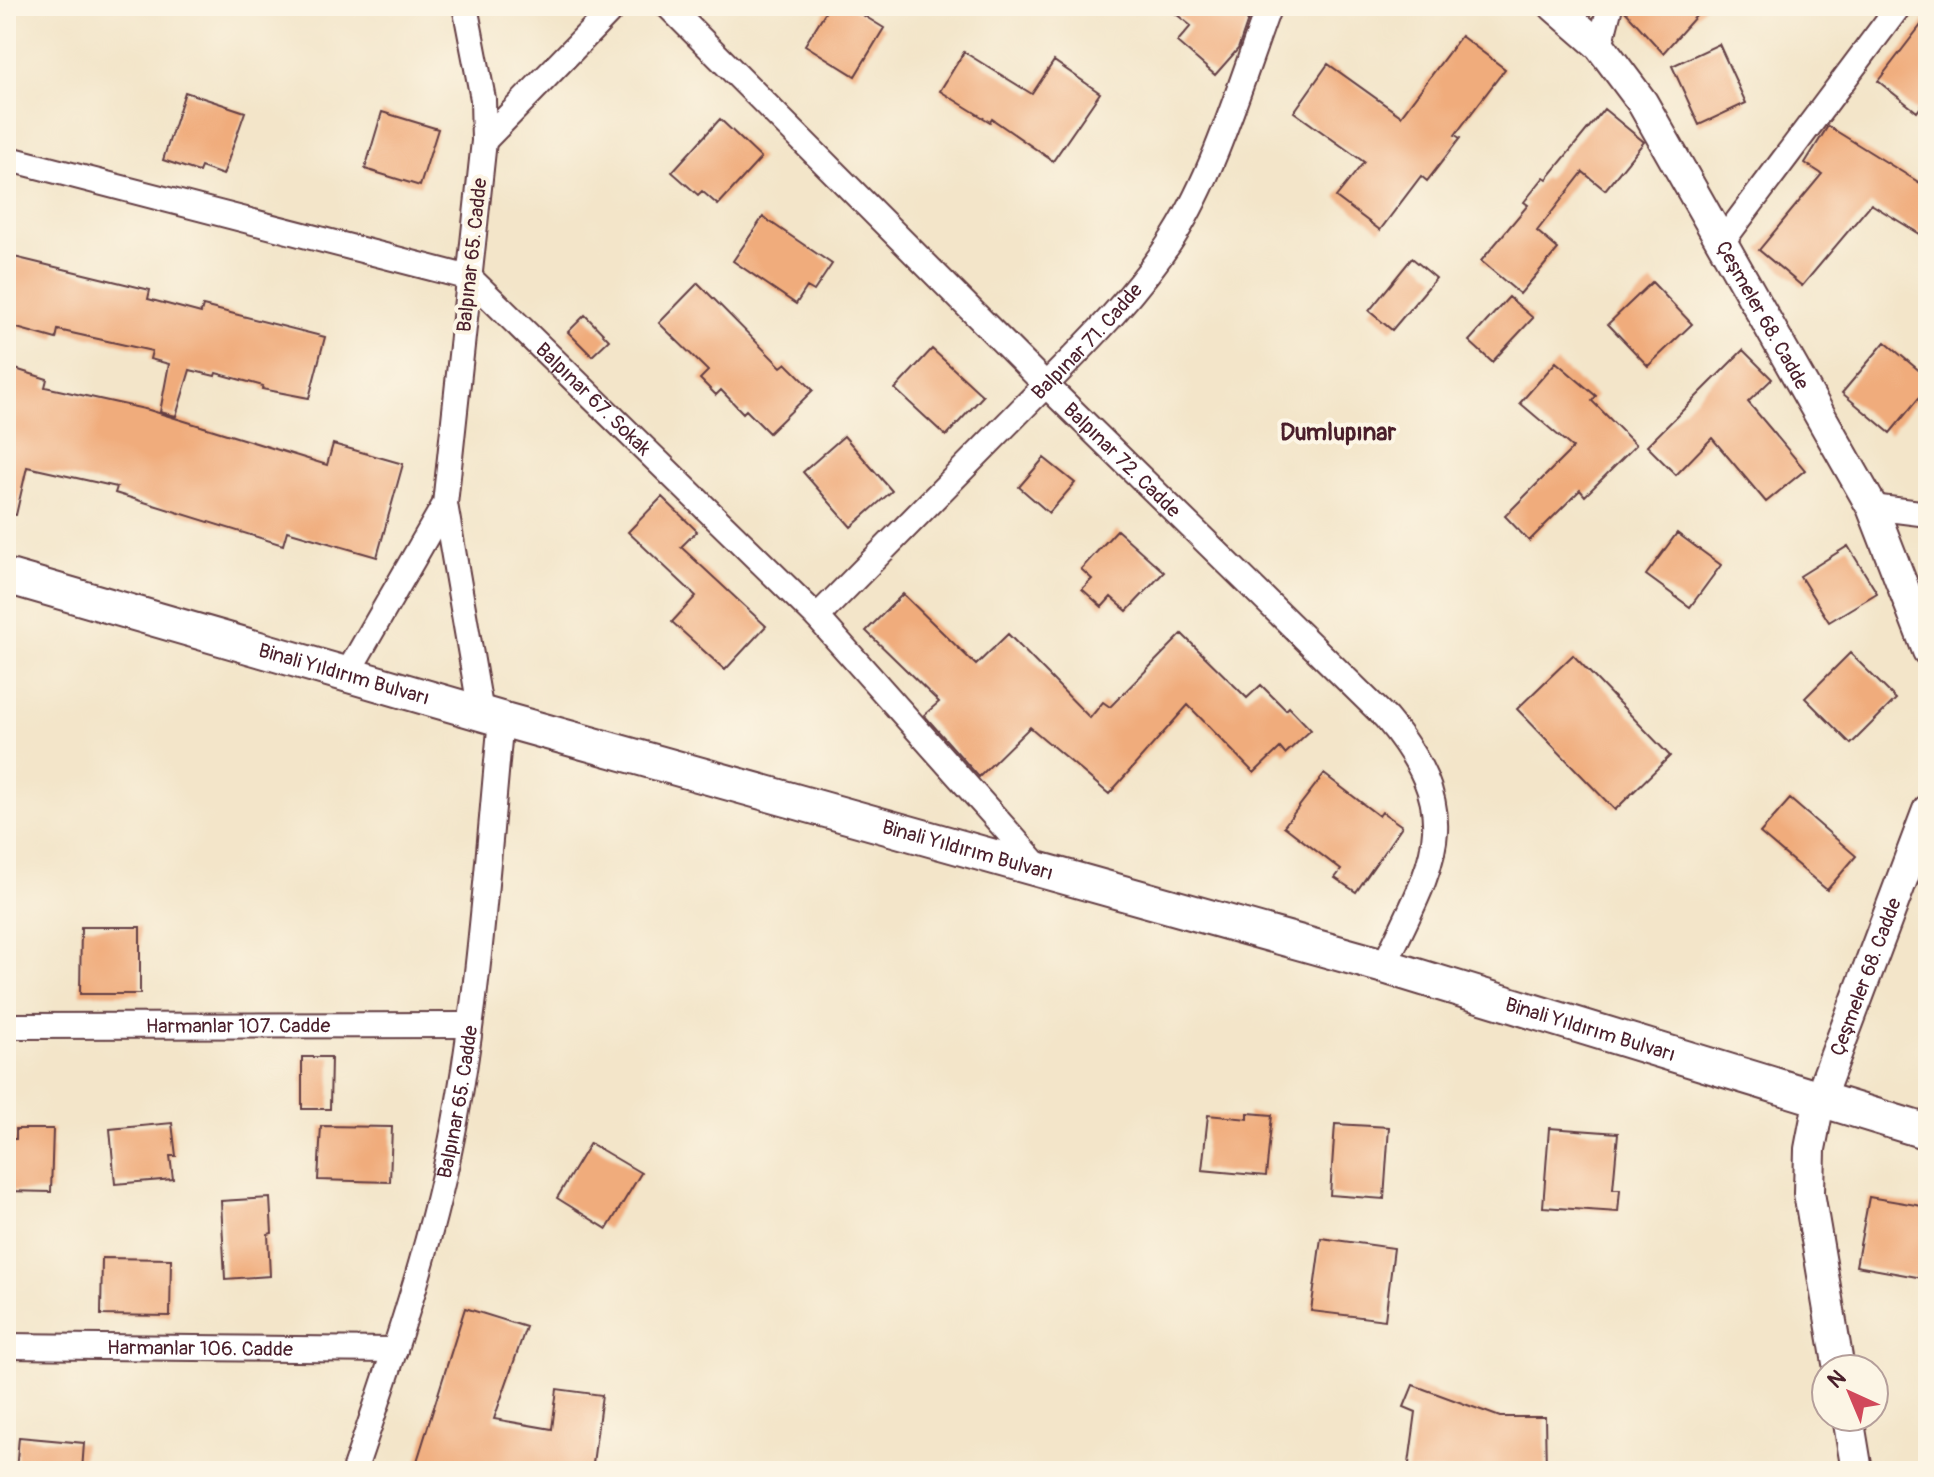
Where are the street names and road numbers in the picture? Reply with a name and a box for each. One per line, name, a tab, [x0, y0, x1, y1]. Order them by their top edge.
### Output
street label: Balpınar 65. Cadde	[451, 177, 493, 333]
street label: Çeşmeler 68. Cadde	[1711, 236, 1815, 394]
street label: Balpınar 71. Cadde	[1026, 278, 1148, 405]
street label: Balpınar 67. Sokak	[531, 337, 657, 461]
street label: Balpınar 72. Cadde	[1058, 397, 1186, 523]
street label: Binali Yıldırım Bulvarı	[256, 637, 432, 710]
street label: Binali Yıldırım Bulvarı	[879, 814, 1056, 885]
street label: Çeşmeler 68. Cadde	[1824, 894, 1906, 1059]
street label: Binali Yıldırım Bulvarı	[1502, 991, 1679, 1067]
street label: Harmanlar 107. Cadde	[146, 1013, 330, 1038]
street label: Balpınar 65. Cadde	[431, 1024, 483, 1181]
street label: Harmanlar 106. Cadde	[107, 1335, 293, 1361]

